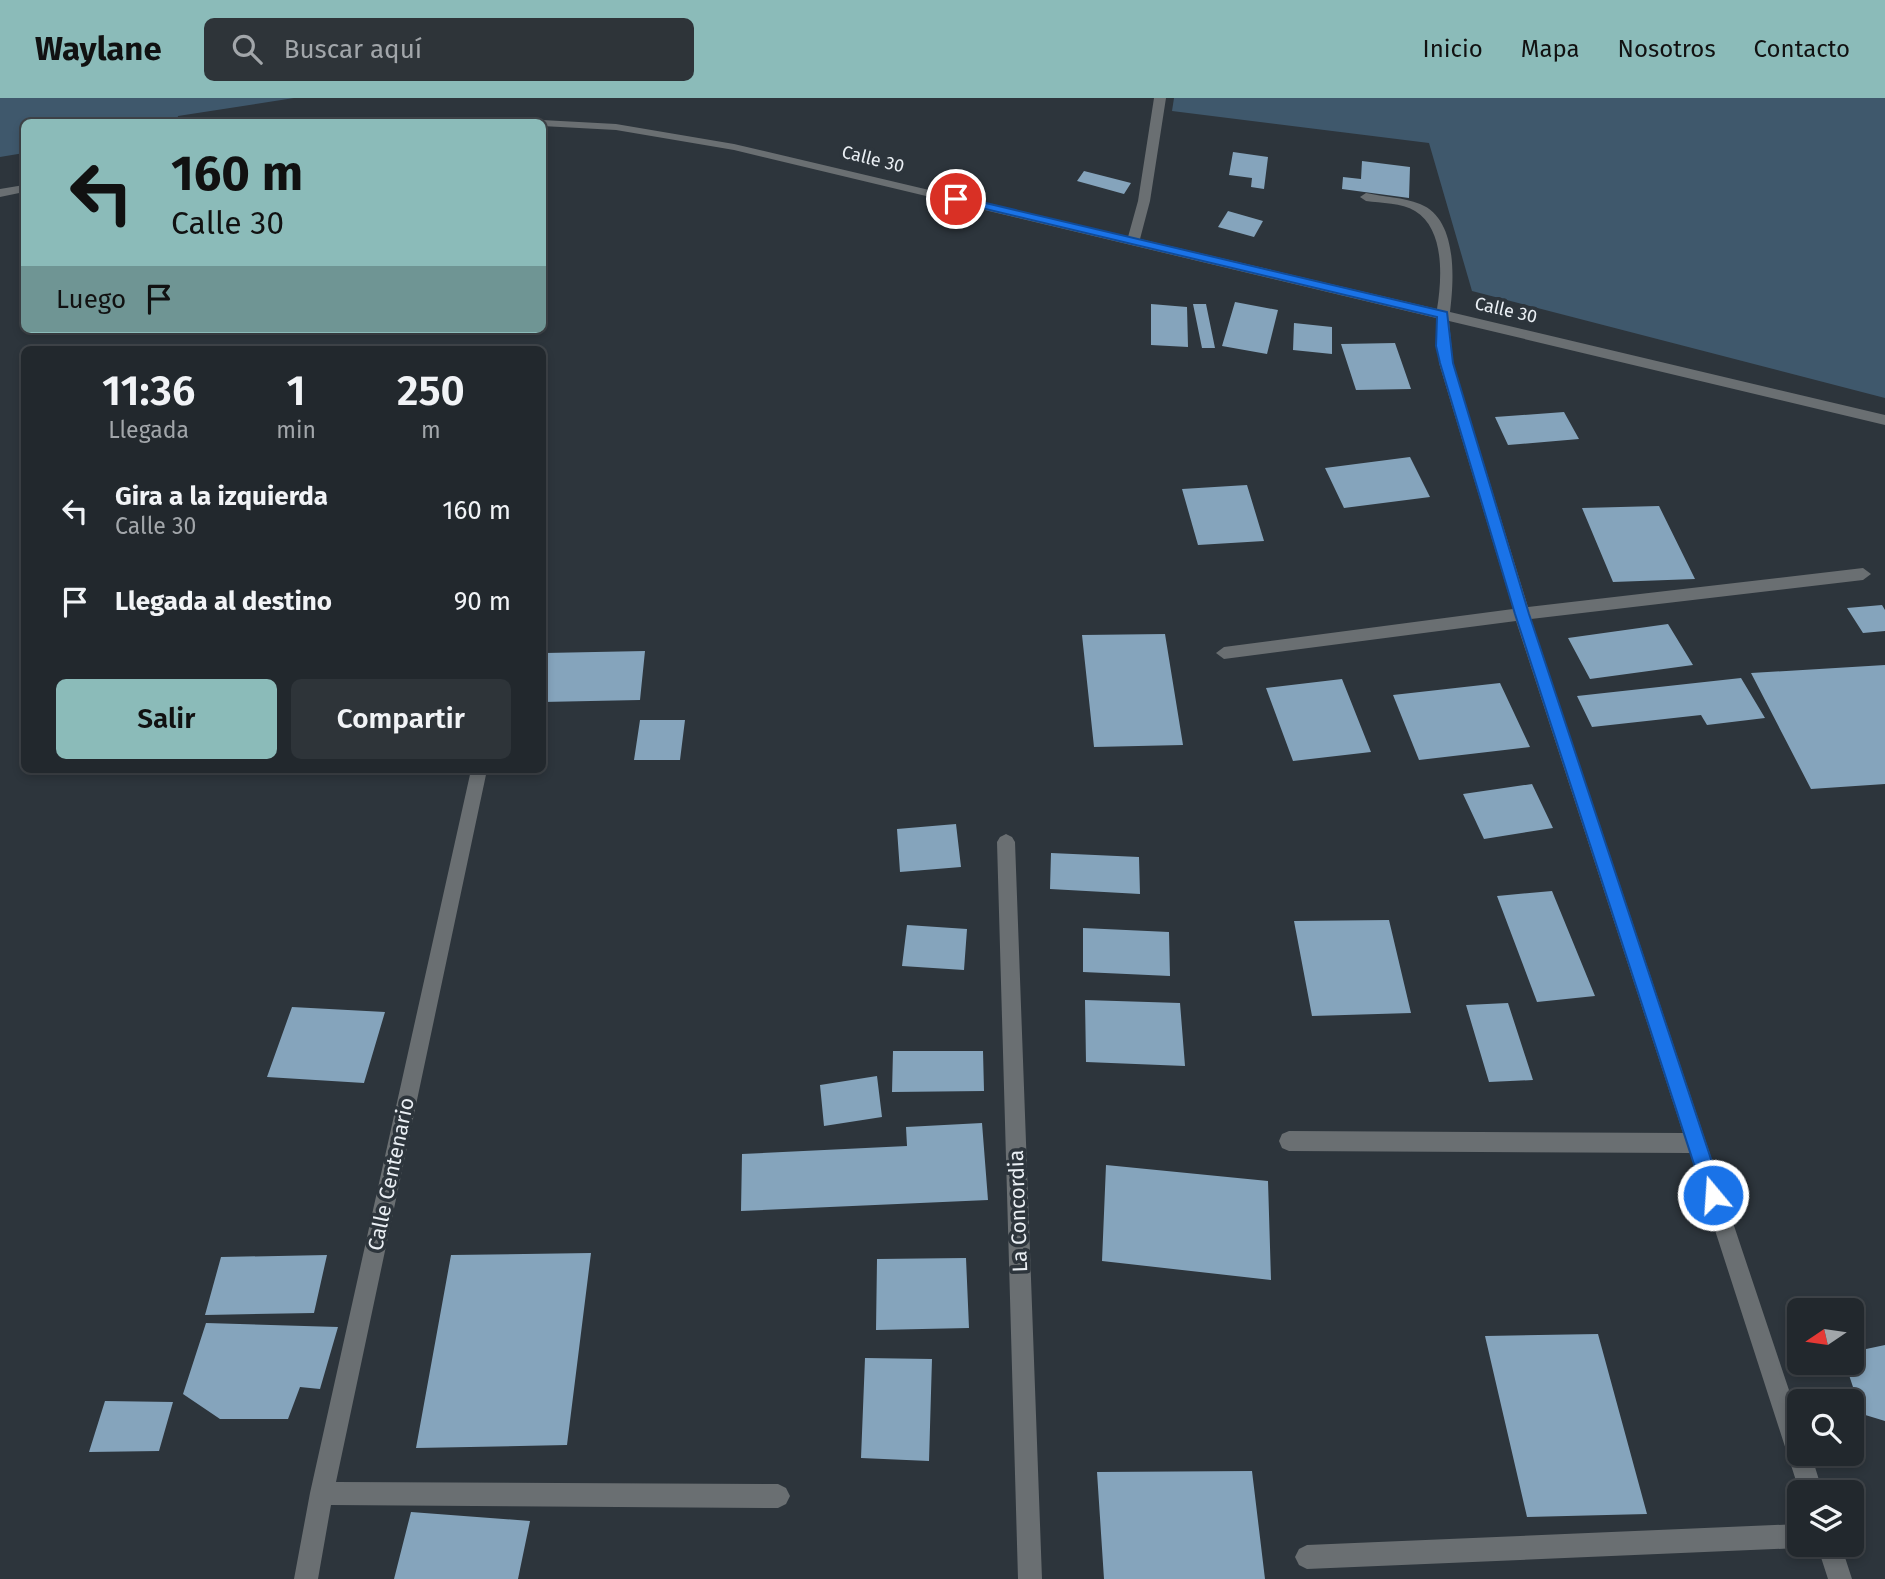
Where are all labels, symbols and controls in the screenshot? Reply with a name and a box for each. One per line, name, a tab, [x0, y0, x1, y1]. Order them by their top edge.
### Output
search box	[204, 18, 694, 81]
text: Waylane	[35, 29, 162, 69]
icon: search	[228, 30, 266, 68]
text: Buscar aquí	[284, 34, 422, 65]
text: Inicio	[1423, 35, 1483, 63]
text: Mapa	[1521, 35, 1580, 63]
text: Nosotros	[1618, 35, 1716, 63]
text: Contacto	[1754, 35, 1850, 63]
street label: Calle 30	[839, 141, 907, 177]
text: 160 m	[171, 144, 303, 203]
icon: left	[56, 147, 147, 238]
pin	[926, 169, 986, 229]
icon: arrive	[937, 180, 975, 218]
text: Calle 30	[171, 204, 284, 242]
icon: arrive	[140, 280, 178, 318]
text: Luego	[56, 284, 126, 315]
street label: Calle 30	[1473, 292, 1539, 328]
text: 11:36	[102, 366, 195, 416]
text: 1	[287, 366, 306, 416]
text: 250	[397, 366, 465, 416]
text: Llegada	[108, 416, 189, 444]
text: min	[276, 416, 316, 444]
text: m	[421, 416, 441, 444]
text: Gira a la izquierda	[115, 481, 328, 512]
icon: left	[56, 492, 94, 530]
text: 160 m	[442, 495, 511, 526]
text: Calle 30	[115, 512, 196, 540]
icon: arrive	[56, 583, 94, 621]
text: Llegada al destino	[115, 586, 332, 617]
text: 90 m	[454, 586, 511, 617]
button: Salir	[56, 679, 277, 759]
button: Compartir	[291, 679, 511, 759]
street label: Calle Centenario	[362, 1095, 420, 1253]
street label: La Concordia	[1003, 1149, 1033, 1273]
position arrow	[1676, 1158, 1750, 1232]
north arrow	[1787, 1298, 1864, 1376]
map controls	[1787, 1298, 1864, 1557]
button: search	[1787, 1389, 1864, 1466]
button: layers	[1787, 1480, 1864, 1557]

